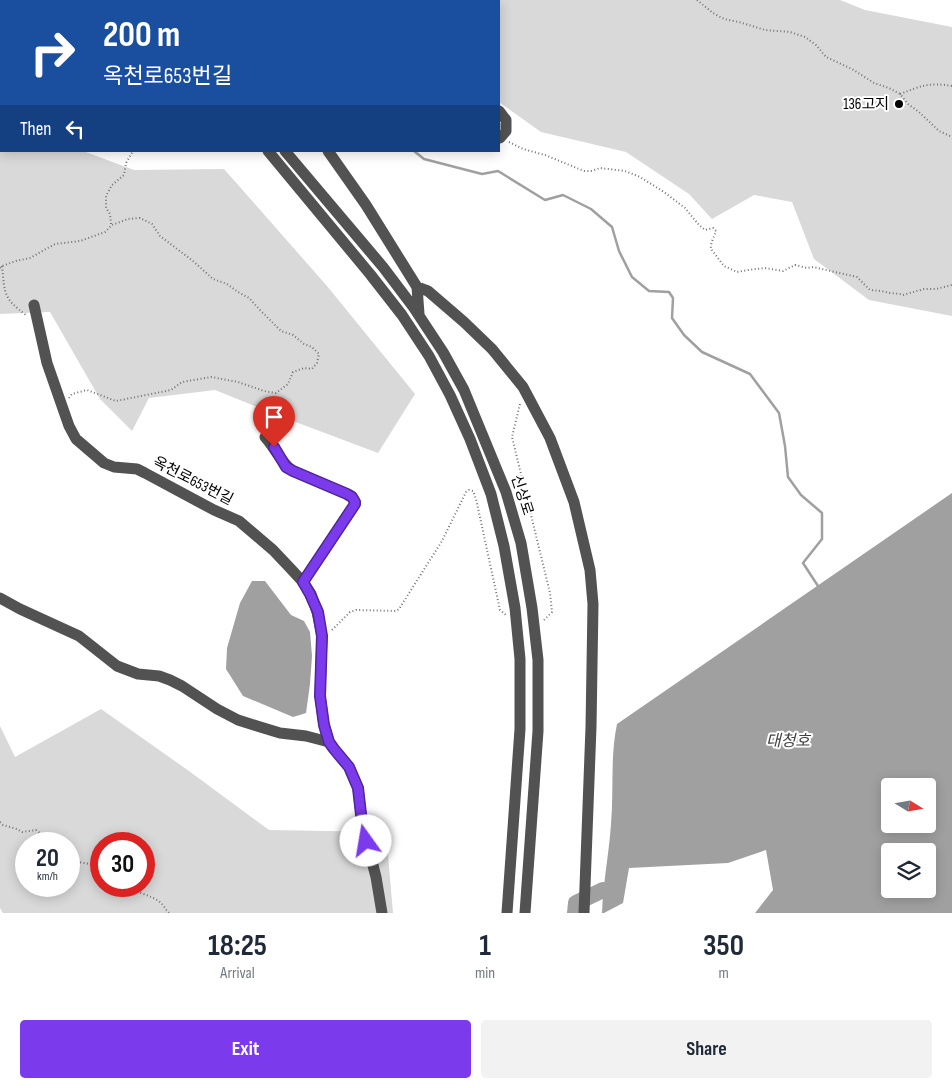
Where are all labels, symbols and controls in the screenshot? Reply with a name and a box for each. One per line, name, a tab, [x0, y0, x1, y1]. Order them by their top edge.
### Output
text: 200 m	[103, 14, 180, 57]
icon: right	[20, 20, 85, 85]
text: 옥천로653번길	[103, 63, 232, 90]
place label: 136고지	[843, 95, 889, 114]
marker: 136고지	[893, 98, 905, 110]
icon: left	[61, 115, 89, 143]
text: Then	[20, 118, 51, 141]
pin	[253, 396, 295, 447]
icon: arrive	[260, 403, 288, 431]
street label: 옥천로653번길	[150, 453, 236, 509]
street label: 신상로	[507, 472, 537, 518]
water label: 대청호	[766, 732, 811, 751]
north arrow	[881, 778, 936, 832]
map controls	[881, 778, 936, 898]
position arrow	[339, 814, 391, 866]
speed limit sign: 30	[90, 832, 155, 897]
text: 20	[36, 843, 59, 874]
button: layers	[881, 843, 936, 898]
text: km/h	[37, 869, 58, 884]
text: 18:25	[208, 928, 267, 964]
text: 1	[479, 928, 491, 964]
text: 350	[703, 928, 744, 964]
text: Arrival	[220, 964, 255, 983]
text: min	[475, 964, 495, 983]
text: m	[718, 964, 729, 983]
button: Exit	[20, 1020, 471, 1078]
button: Share	[481, 1020, 932, 1078]

